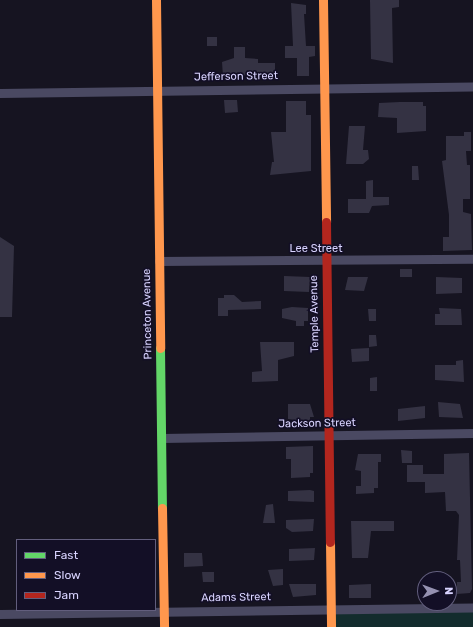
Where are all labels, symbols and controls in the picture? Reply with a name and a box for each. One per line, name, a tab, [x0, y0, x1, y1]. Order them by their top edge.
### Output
street label: Jefferson Street	[194, 70, 278, 84]
street label: Lee Street	[290, 242, 342, 256]
street label: Princeton Avenue	[141, 268, 155, 360]
street label: Temple Avenue	[308, 275, 322, 353]
street label: Jackson Street	[278, 417, 356, 431]
legend	[16, 539, 156, 611]
text: Fast	[54, 548, 78, 562]
text: Slow	[54, 568, 81, 582]
north arrow	[417, 571, 457, 611]
text: N	[442, 587, 455, 595]
text: Jam	[54, 588, 79, 602]
street label: Adams Street	[201, 591, 271, 605]

